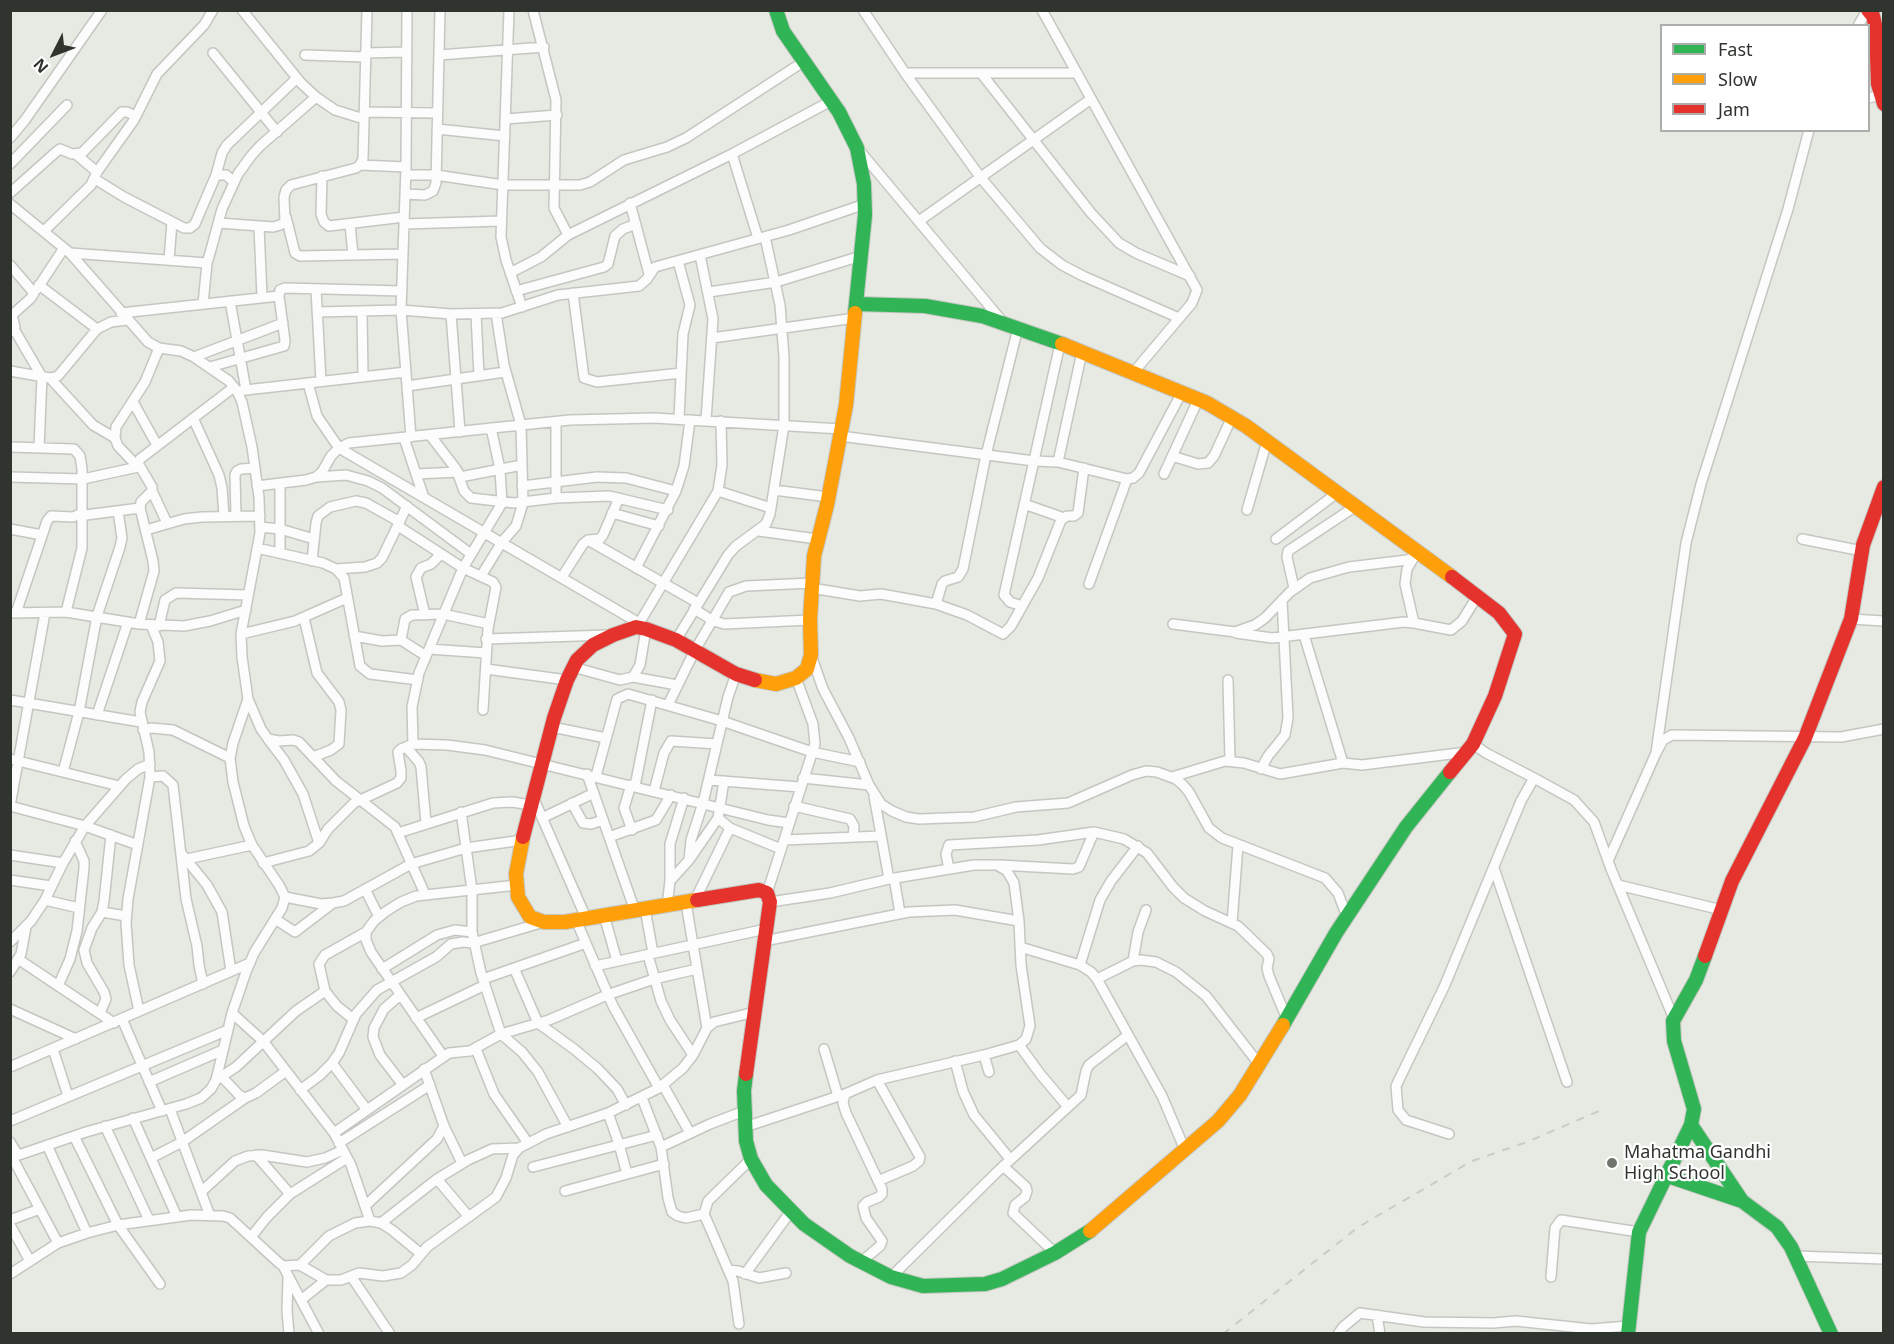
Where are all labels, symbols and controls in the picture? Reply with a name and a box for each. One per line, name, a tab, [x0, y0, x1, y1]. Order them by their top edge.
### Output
north arrow	[24, 24, 84, 84]
legend	[1660, 24, 1870, 132]
text: Fast	[1718, 37, 1753, 61]
text: N	[28, 54, 53, 78]
text: Slow	[1718, 67, 1757, 91]
text: Jam	[1718, 97, 1750, 121]
place label: Mahatma Gandhi High School	[1624, 1142, 1771, 1184]
marker: Mahatma Gandhi High School	[1605, 1156, 1619, 1170]

